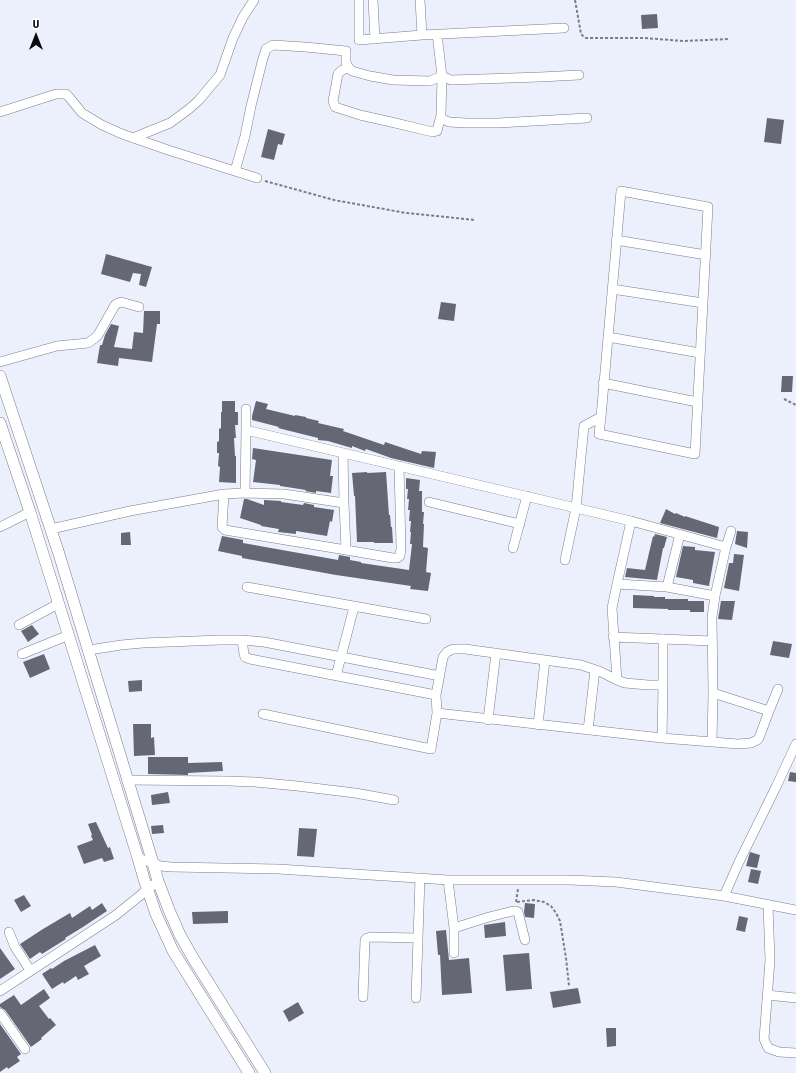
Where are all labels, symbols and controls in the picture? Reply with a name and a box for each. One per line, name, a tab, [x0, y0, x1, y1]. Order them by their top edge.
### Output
north arrow	[16, 16, 56, 56]
text: U	[33, 18, 39, 30]

